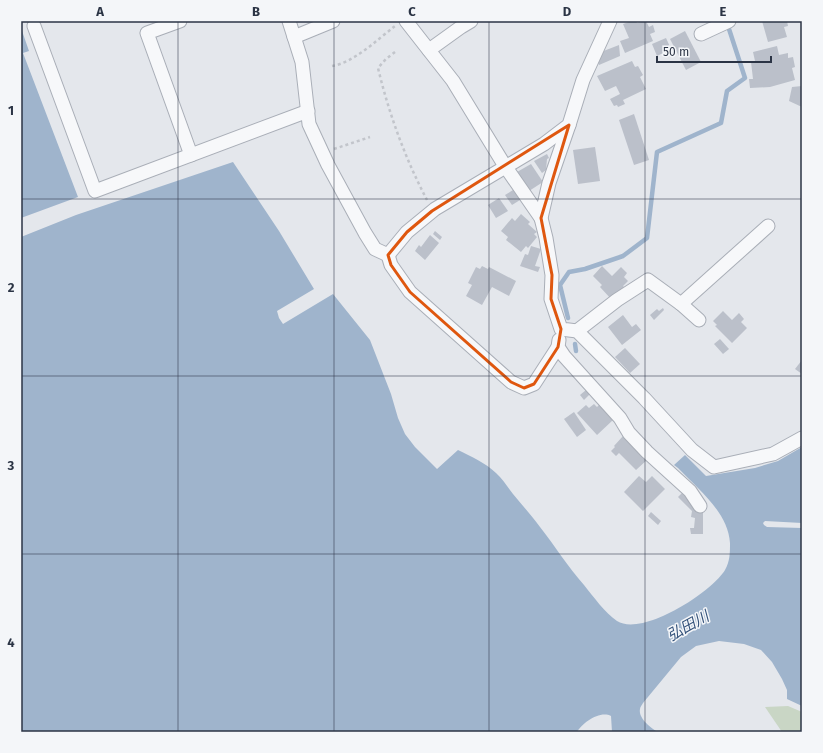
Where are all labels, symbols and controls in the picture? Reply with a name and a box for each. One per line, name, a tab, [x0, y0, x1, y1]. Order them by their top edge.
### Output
text: A	[95, 4, 104, 19]
text: B	[252, 4, 260, 19]
text: C	[408, 4, 416, 19]
text: D	[563, 4, 572, 19]
text: E	[720, 4, 727, 19]
scale bar	[657, 38, 771, 64]
text: 50 m	[663, 45, 689, 59]
text: 1	[8, 103, 14, 118]
text: 2	[8, 280, 15, 295]
text: 3	[7, 458, 15, 473]
water label: 弘田川	[664, 606, 714, 645]
text: 4	[7, 635, 15, 650]

